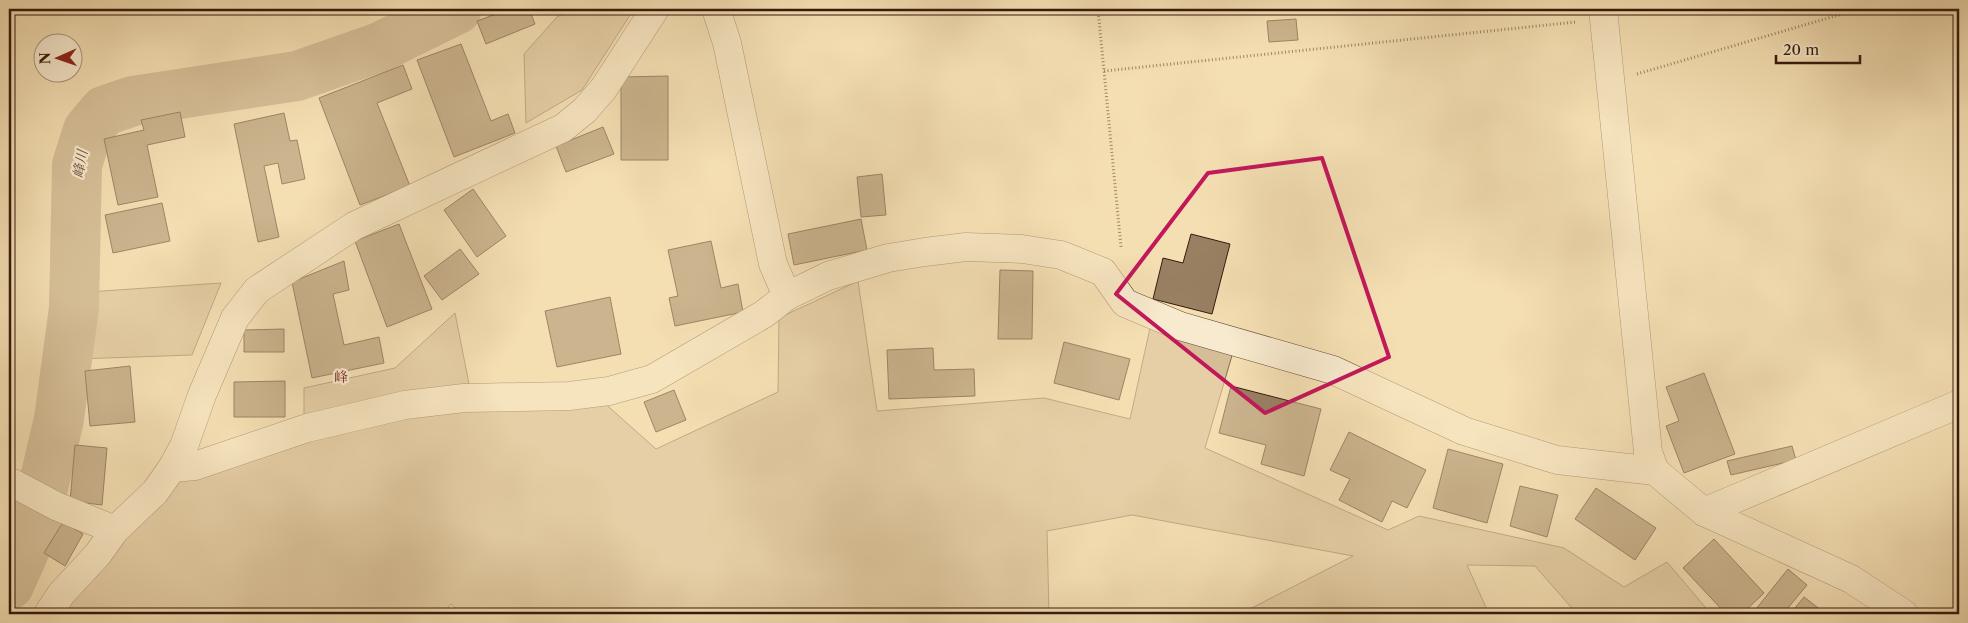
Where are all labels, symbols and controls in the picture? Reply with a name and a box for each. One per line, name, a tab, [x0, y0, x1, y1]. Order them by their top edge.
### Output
north arrow	[32, 32, 82, 82]
scale bar	[1776, 32, 1859, 64]
text: 20 m	[1783, 40, 1819, 59]
text: N	[36, 52, 54, 65]
water label: 峰川	[69, 147, 92, 179]
district label: 峰	[334, 368, 348, 386]

